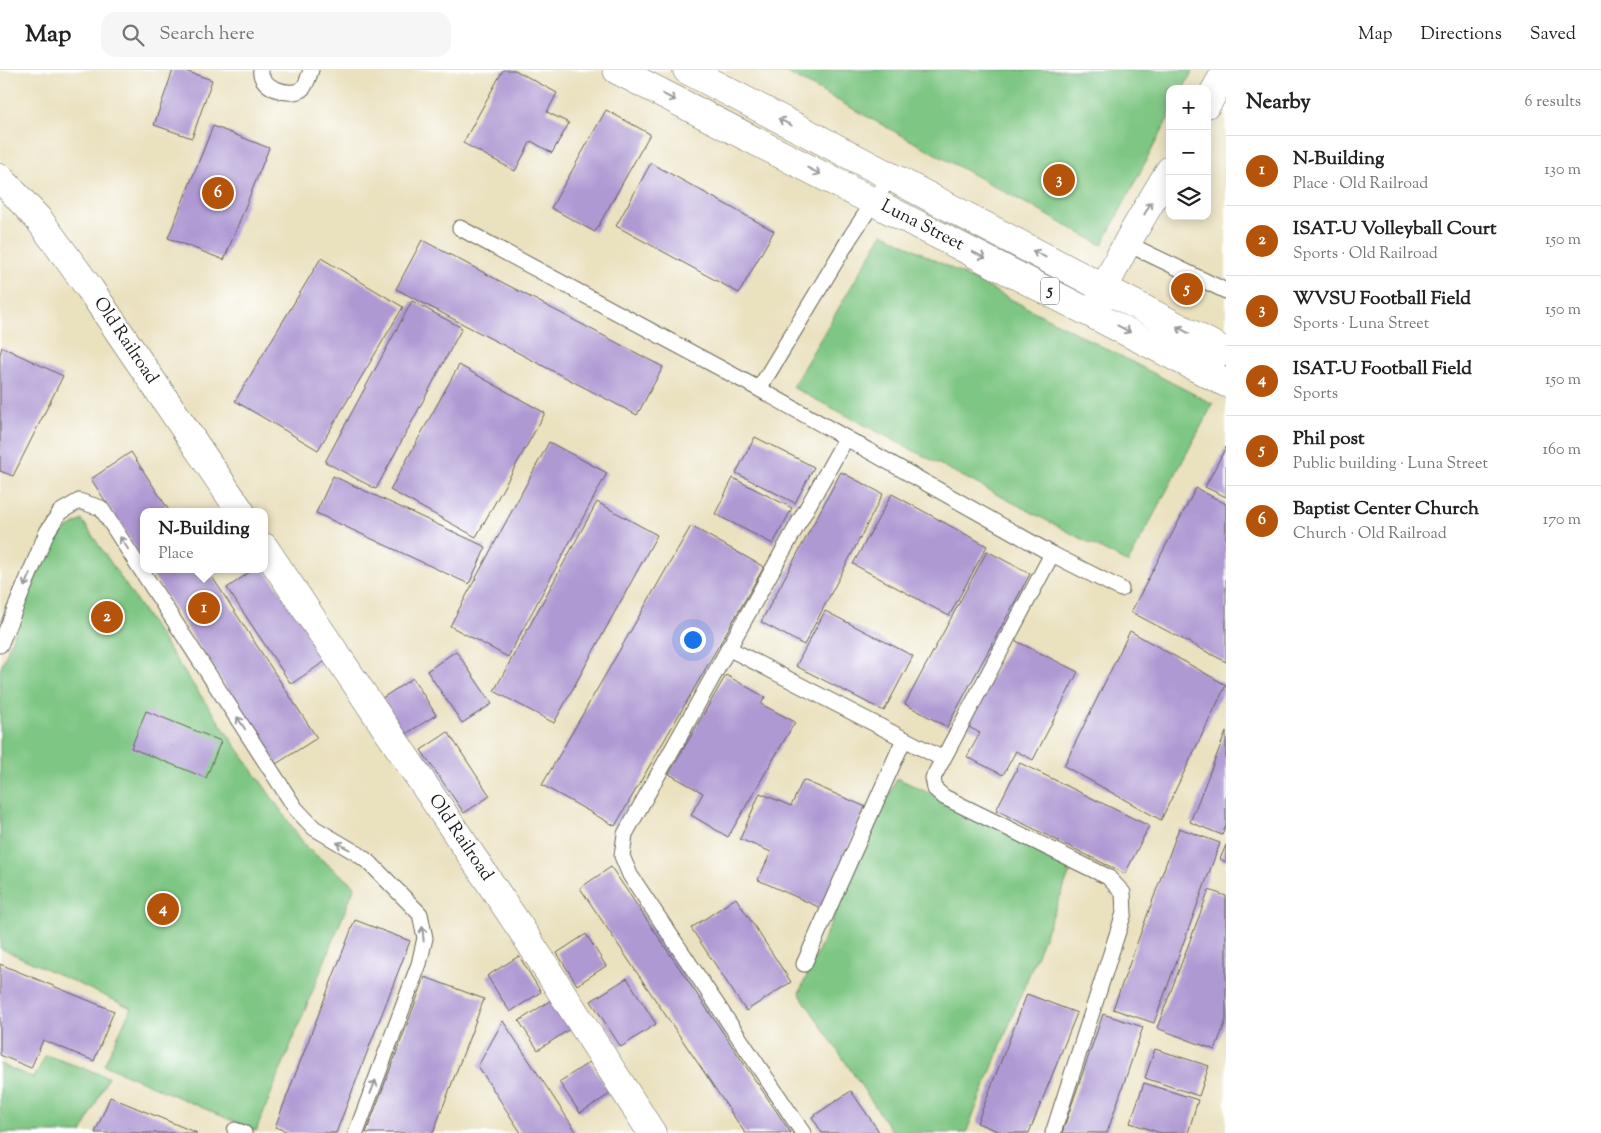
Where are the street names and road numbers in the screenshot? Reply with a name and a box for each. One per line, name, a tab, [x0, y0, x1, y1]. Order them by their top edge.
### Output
street label: Luna Street	[876, 194, 968, 258]
road number: 5	[1041, 278, 1059, 305]
street label: Old Railroad	[86, 292, 164, 390]
street label: Old Railroad	[421, 789, 499, 887]

